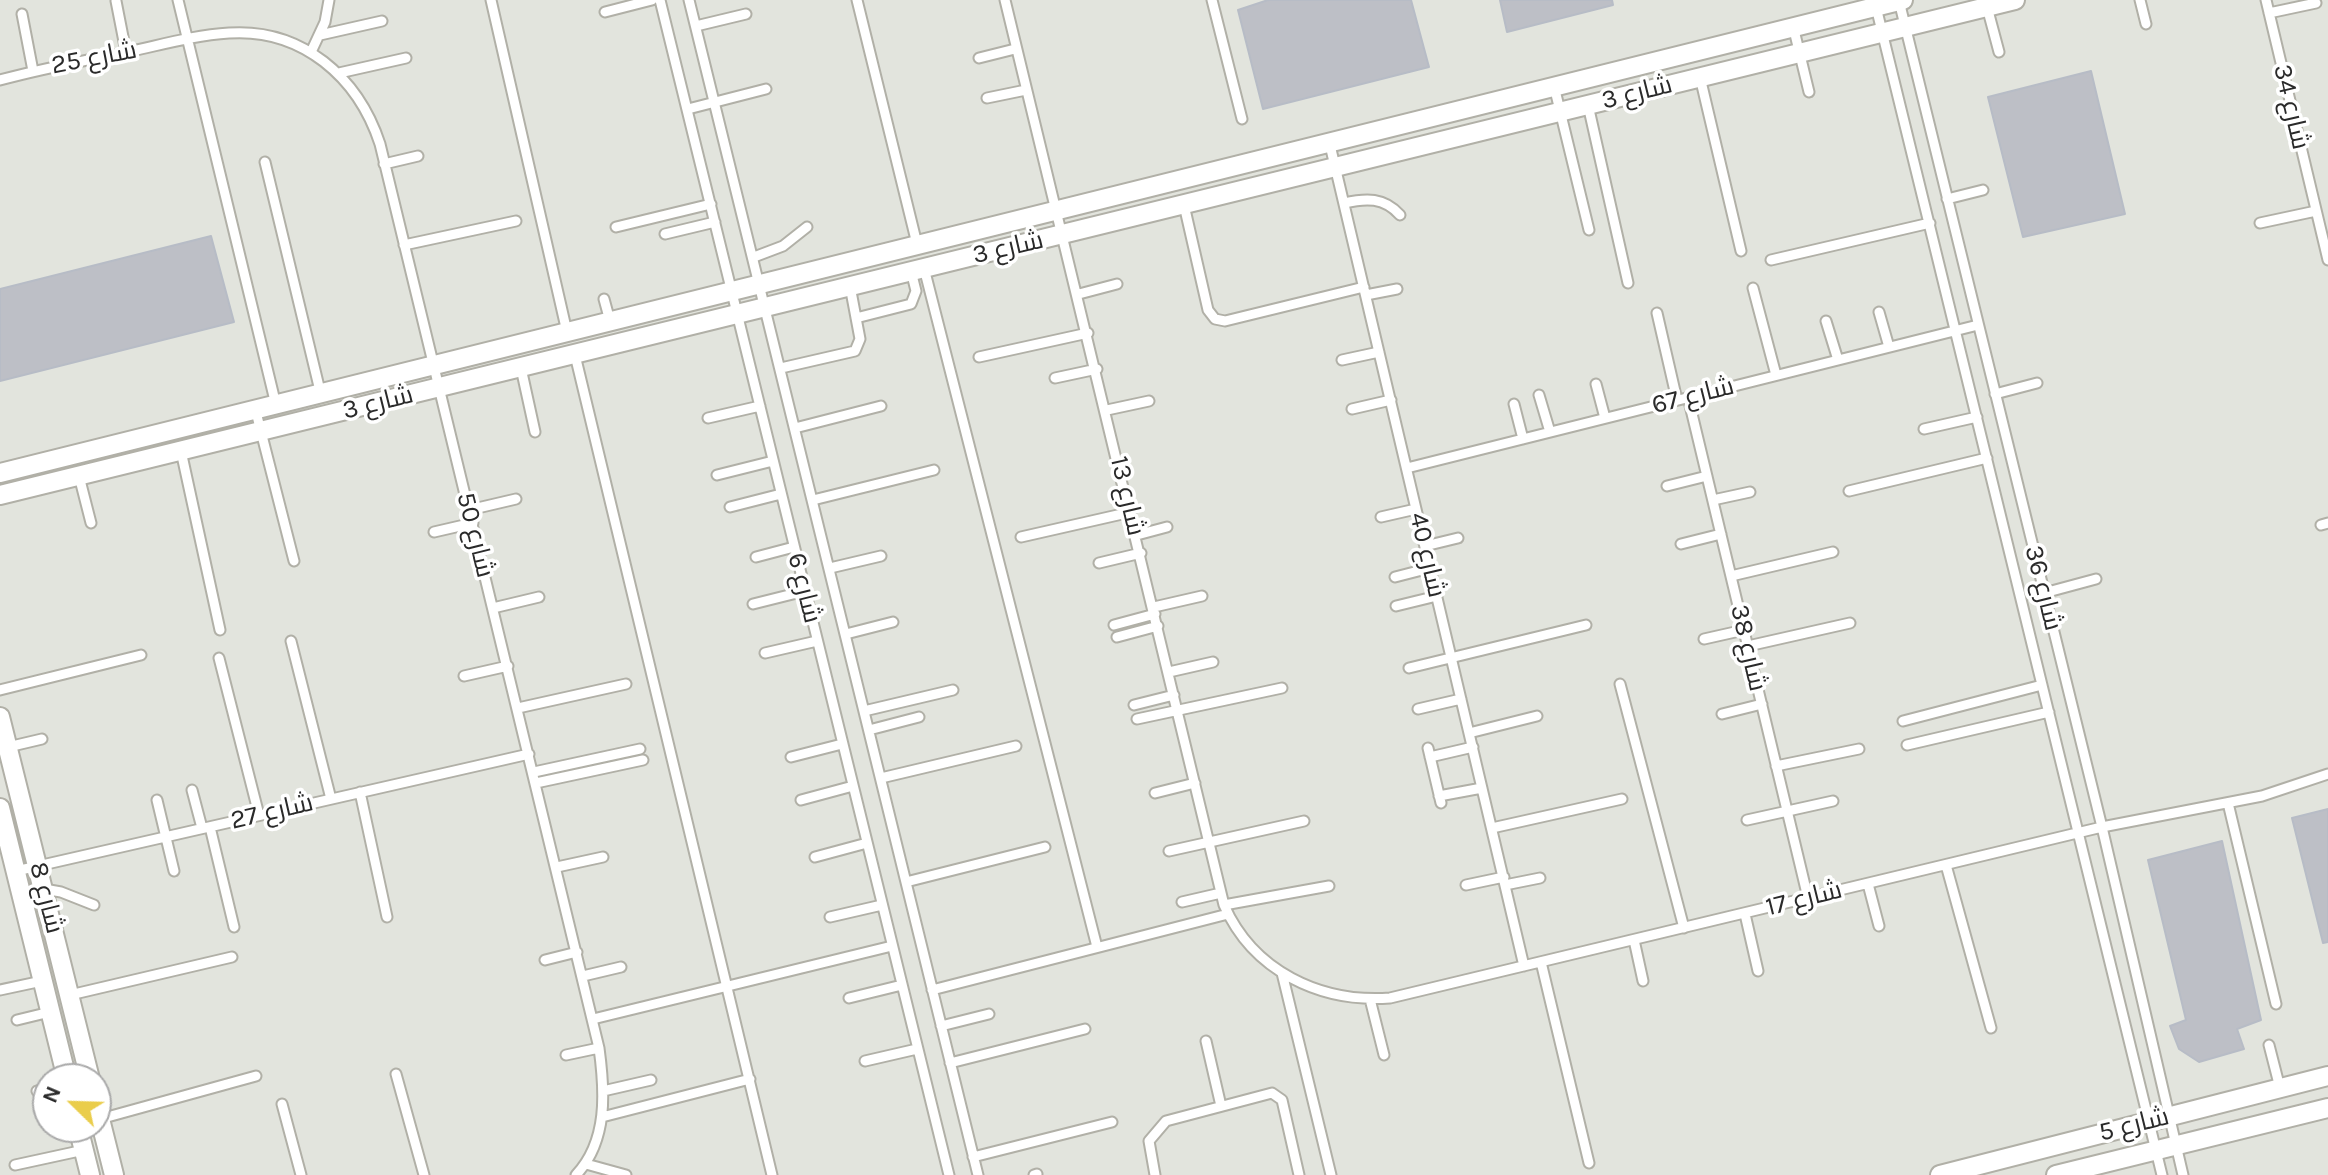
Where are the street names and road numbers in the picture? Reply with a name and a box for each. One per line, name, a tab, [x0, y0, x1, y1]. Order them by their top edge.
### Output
street label: شارع 25	[49, 34, 139, 82]
street label: شارع 34	[2266, 61, 2316, 153]
street label: شارع 3	[1598, 69, 1676, 117]
street label: شارع 3	[969, 225, 1047, 271]
street label: شارع 67	[1649, 371, 1737, 421]
street label: شارع 3	[339, 379, 417, 427]
street label: شارع 13	[1103, 453, 1151, 539]
street label: شارع 50	[449, 489, 501, 581]
street label: شارع 40	[1402, 509, 1452, 601]
street label: شارع 36	[2017, 542, 2069, 634]
street label: شارع 6	[780, 550, 828, 626]
street label: شارع 38	[1723, 602, 1773, 694]
street label: شارع 27	[228, 787, 316, 837]
street label: شارع 8	[22, 859, 70, 937]
street label: شارع 17	[1763, 875, 1845, 923]
street label: شارع 5	[2096, 1101, 2172, 1149]

